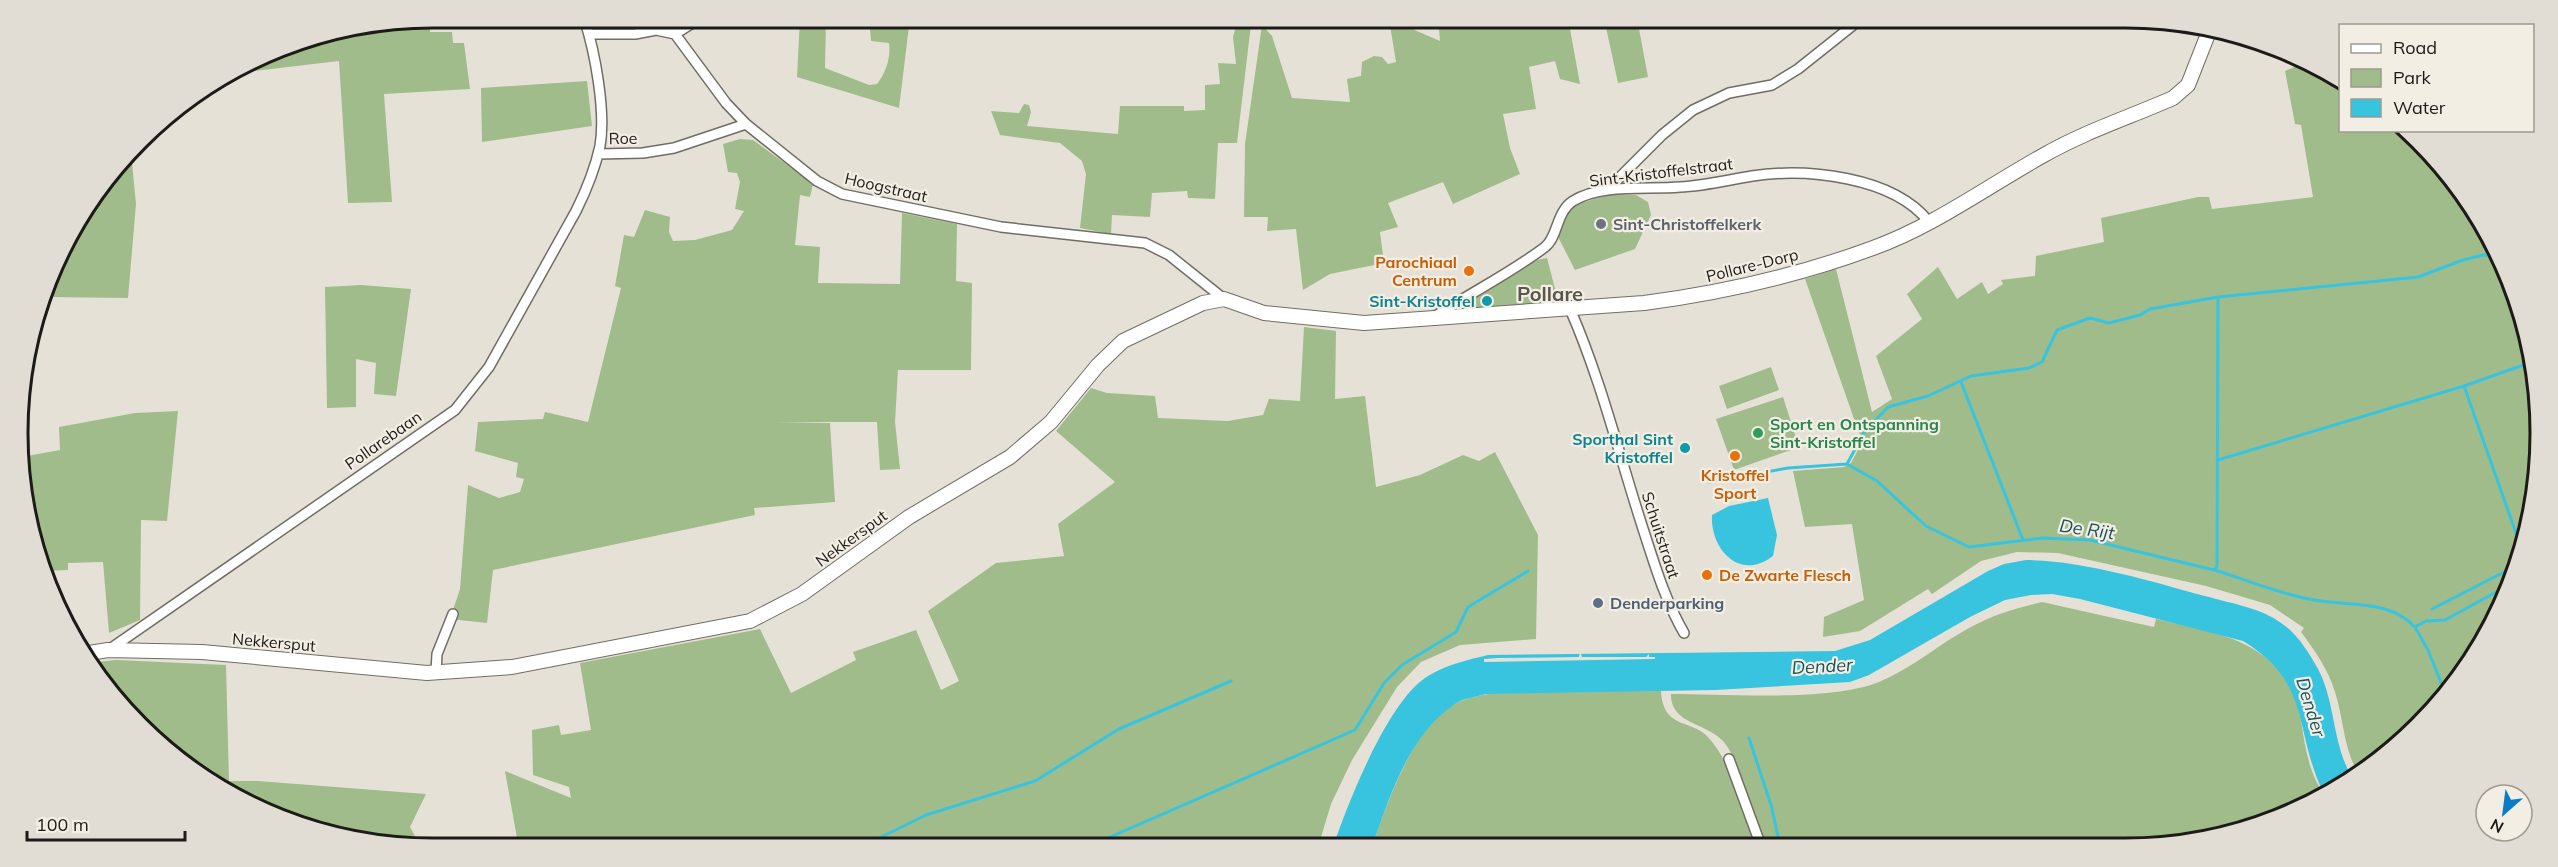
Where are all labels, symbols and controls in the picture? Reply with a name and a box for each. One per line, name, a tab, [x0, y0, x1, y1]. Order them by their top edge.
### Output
legend	[2339, 24, 2534, 132]
text: Road	[2393, 36, 2437, 59]
text: Park	[2393, 66, 2432, 89]
text: Water	[2393, 96, 2446, 119]
street label: Roe	[608, 128, 638, 148]
street label: Sint-Kristoffelstraat	[1588, 153, 1734, 191]
street label: Hoogstraat	[843, 168, 930, 206]
place label: Sint-Christoffelkerk	[1613, 214, 1762, 234]
marker: Sint-Christoffelkerk	[1594, 217, 1608, 231]
street label: Pollare-Dorp	[1704, 244, 1800, 286]
place label: Parochiaal Centrum	[1375, 252, 1457, 290]
marker: Parochiaal Centrum	[1462, 264, 1476, 278]
district label: Pollare	[1517, 281, 1583, 306]
place label: Sint-Kristoffel	[1369, 291, 1475, 311]
marker: Sint-Kristoffel	[1480, 294, 1494, 308]
street label: Pollarebaan	[341, 406, 425, 474]
place label: Sport en Ontspanning Sint-Kristoffel	[1770, 414, 1939, 452]
marker: Sport en Ontspanning Sint-Kristoffel	[1751, 426, 1765, 440]
place label: Sporthal Sint Kristoffel	[1572, 429, 1673, 467]
marker: Sporthal Sint Kristoffel	[1678, 441, 1692, 455]
marker: Kristoffel Sport	[1728, 449, 1742, 463]
place label: Kristoffel Sport	[1701, 465, 1769, 503]
street label: Schuitstraat	[1638, 489, 1685, 581]
street label: Nekkersput	[811, 505, 891, 571]
water label: De Rijt	[2058, 514, 2117, 544]
place label: De Zwarte Flesch	[1719, 565, 1851, 585]
marker: De Zwarte Flesch	[1700, 568, 1714, 582]
place label: Denderparking	[1610, 593, 1724, 613]
marker: Denderparking	[1591, 596, 1605, 610]
street label: Nekkersput	[231, 628, 317, 656]
water label: Dender	[1791, 653, 1854, 679]
water label: Dender	[2291, 675, 2331, 741]
north arrow	[2474, 783, 2534, 843]
scale bar	[27, 804, 184, 842]
text: 100 m	[36, 813, 89, 836]
text: N	[2487, 815, 2507, 838]

